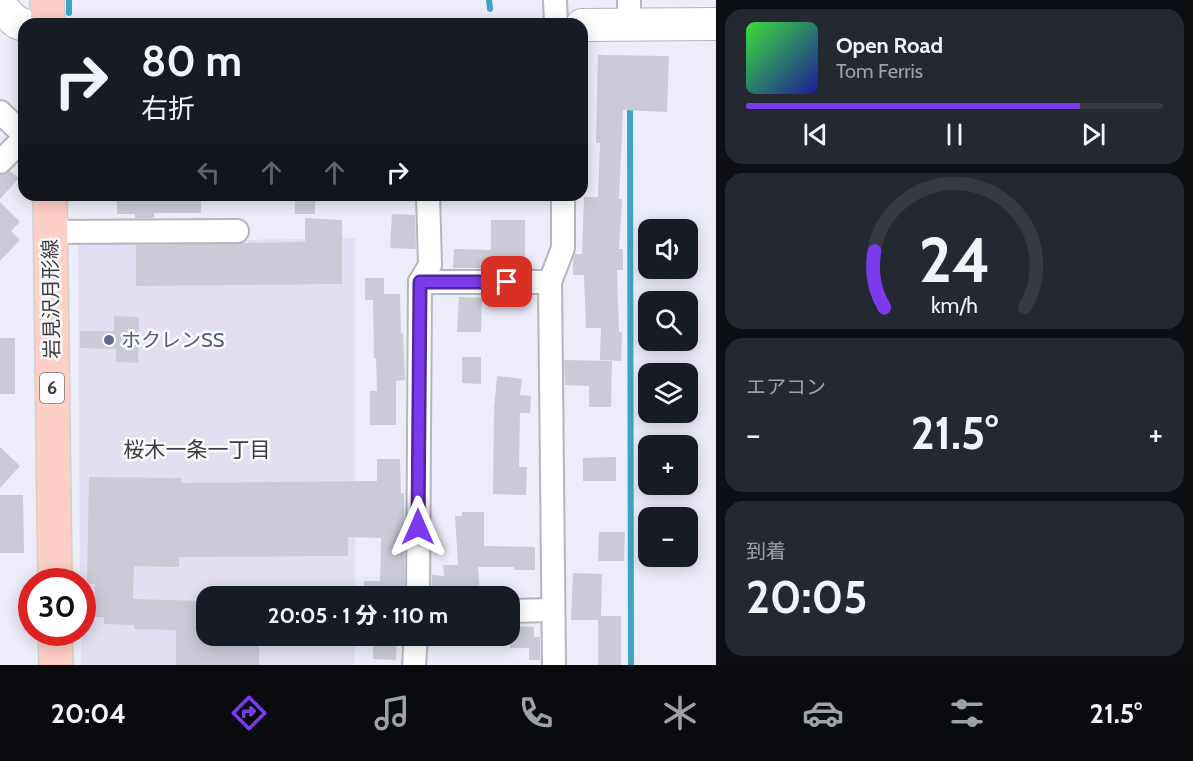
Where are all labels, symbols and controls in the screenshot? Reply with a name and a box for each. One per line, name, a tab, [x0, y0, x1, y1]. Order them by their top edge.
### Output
text: Open Road	[836, 32, 943, 59]
text: 80 m	[141, 35, 242, 87]
icon: right	[42, 42, 120, 120]
text: Tom Ferris	[836, 59, 923, 83]
text: 右折	[141, 92, 195, 125]
icon: previous	[799, 118, 832, 151]
icon: pause	[938, 118, 971, 151]
icon: next	[1077, 118, 1110, 151]
icon: left	[192, 156, 225, 189]
icon: ahead	[255, 156, 288, 189]
icon: ahead	[318, 156, 351, 189]
icon: right	[381, 156, 414, 189]
map controls	[638, 219, 698, 567]
button: sound	[638, 219, 698, 279]
text: 24	[919, 222, 990, 298]
street label: 岩見沢月形線	[38, 239, 64, 359]
pin	[481, 256, 532, 307]
icon: arrive	[490, 265, 523, 298]
button: search	[638, 291, 698, 351]
text: km/h	[931, 292, 978, 318]
place label: ホクレンSS	[121, 328, 225, 352]
marker: ホクレンSS	[102, 333, 116, 347]
button: layers	[638, 363, 698, 423]
road number: 6	[40, 373, 64, 403]
text: エアコン	[746, 375, 826, 399]
text: 21.5°	[911, 406, 998, 460]
text: −	[746, 414, 761, 454]
text: +	[1148, 414, 1163, 454]
button: +	[638, 435, 698, 495]
district label: 桜木一条一丁目	[124, 437, 271, 462]
position arrow	[386, 495, 450, 559]
button: −	[638, 507, 698, 567]
text: 到着	[746, 539, 786, 563]
speed limit sign: 30	[18, 568, 96, 646]
text: 20:05	[746, 570, 868, 624]
text: 20:05 · 1 分 · 110 m	[268, 602, 448, 629]
icon: directions	[228, 692, 270, 734]
icon: music	[371, 692, 413, 734]
icon: phone	[515, 692, 557, 734]
icon: climate	[659, 692, 701, 734]
icon: car	[802, 692, 844, 734]
icon: filters	[946, 692, 988, 734]
text: 20:04	[51, 697, 126, 730]
text: 21.5°	[1090, 697, 1142, 730]

